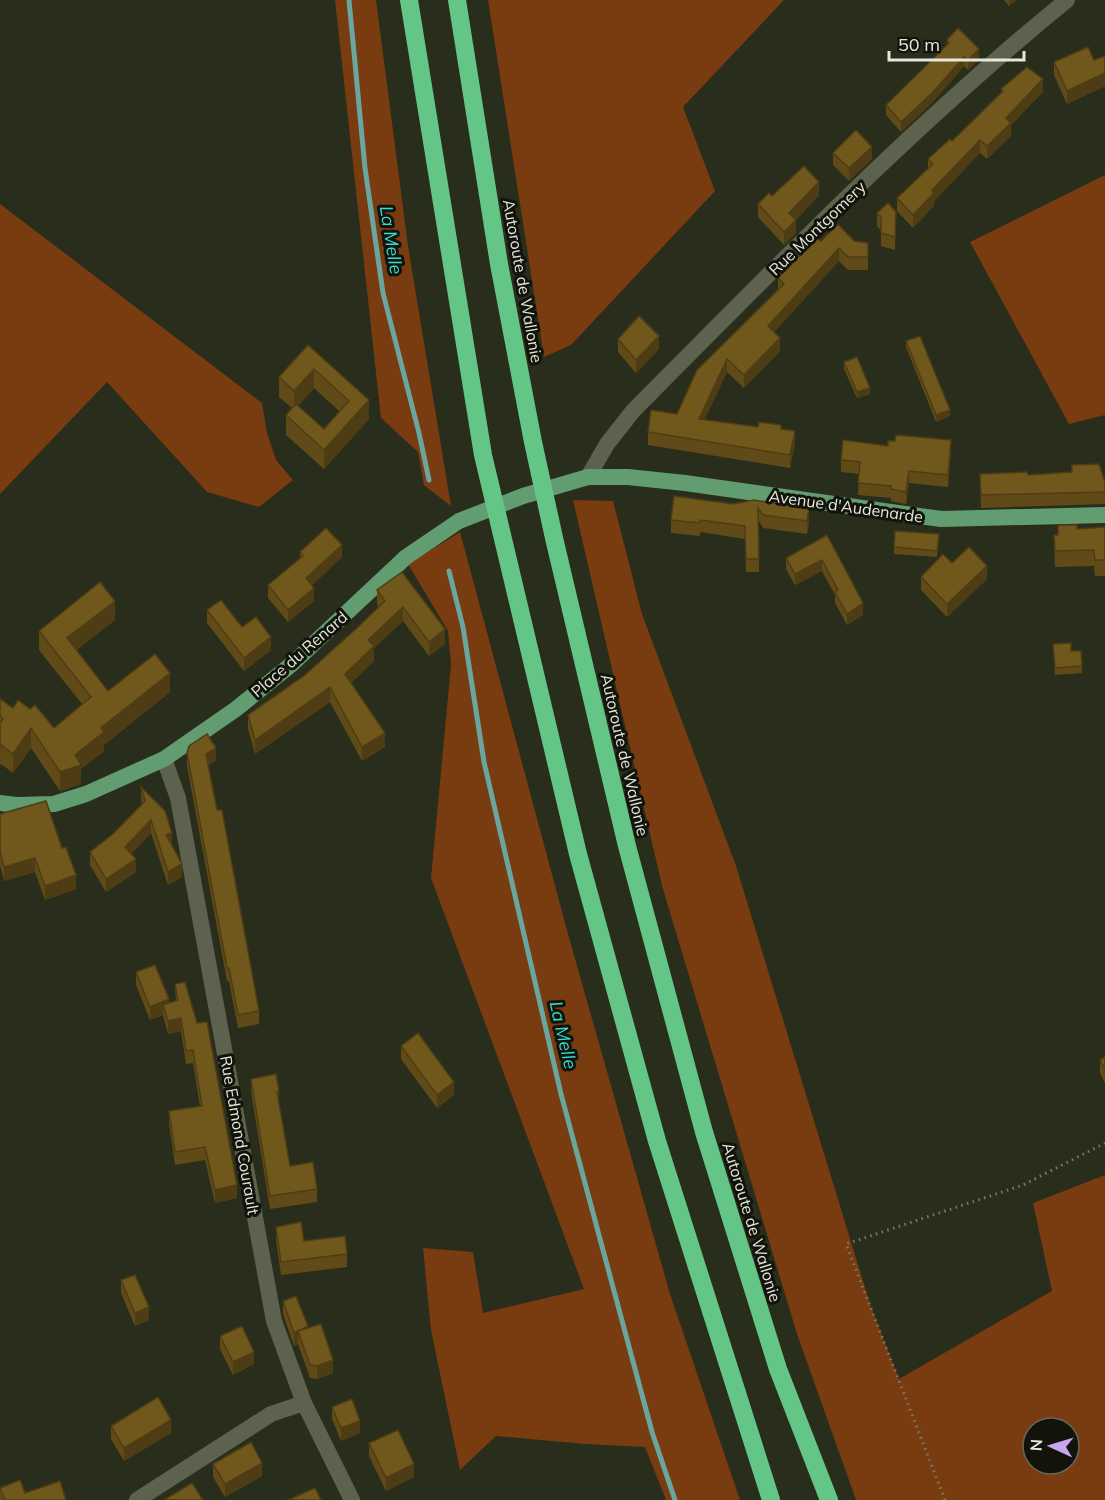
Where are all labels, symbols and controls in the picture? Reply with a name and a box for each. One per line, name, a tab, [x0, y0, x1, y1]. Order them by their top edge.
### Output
scale bar	[889, 24, 1024, 62]
text: 50 m	[898, 33, 940, 56]
street label: Rue Montgomery	[764, 176, 870, 279]
street label: Autoroute de Wallonie	[499, 198, 547, 364]
water label: La Melle	[375, 204, 408, 276]
street label: Avenue d'Audenarde	[768, 485, 924, 527]
street label: Place du Renard	[247, 607, 351, 701]
street label: Autoroute de Wallonie	[597, 672, 653, 838]
water label: La Melle	[545, 999, 582, 1071]
street label: Rue Edmond Courault	[216, 1054, 264, 1216]
street label: Autoroute de Wallonie	[718, 1140, 786, 1304]
north arrow	[1021, 1416, 1081, 1476]
text: N	[1026, 1438, 1046, 1452]

